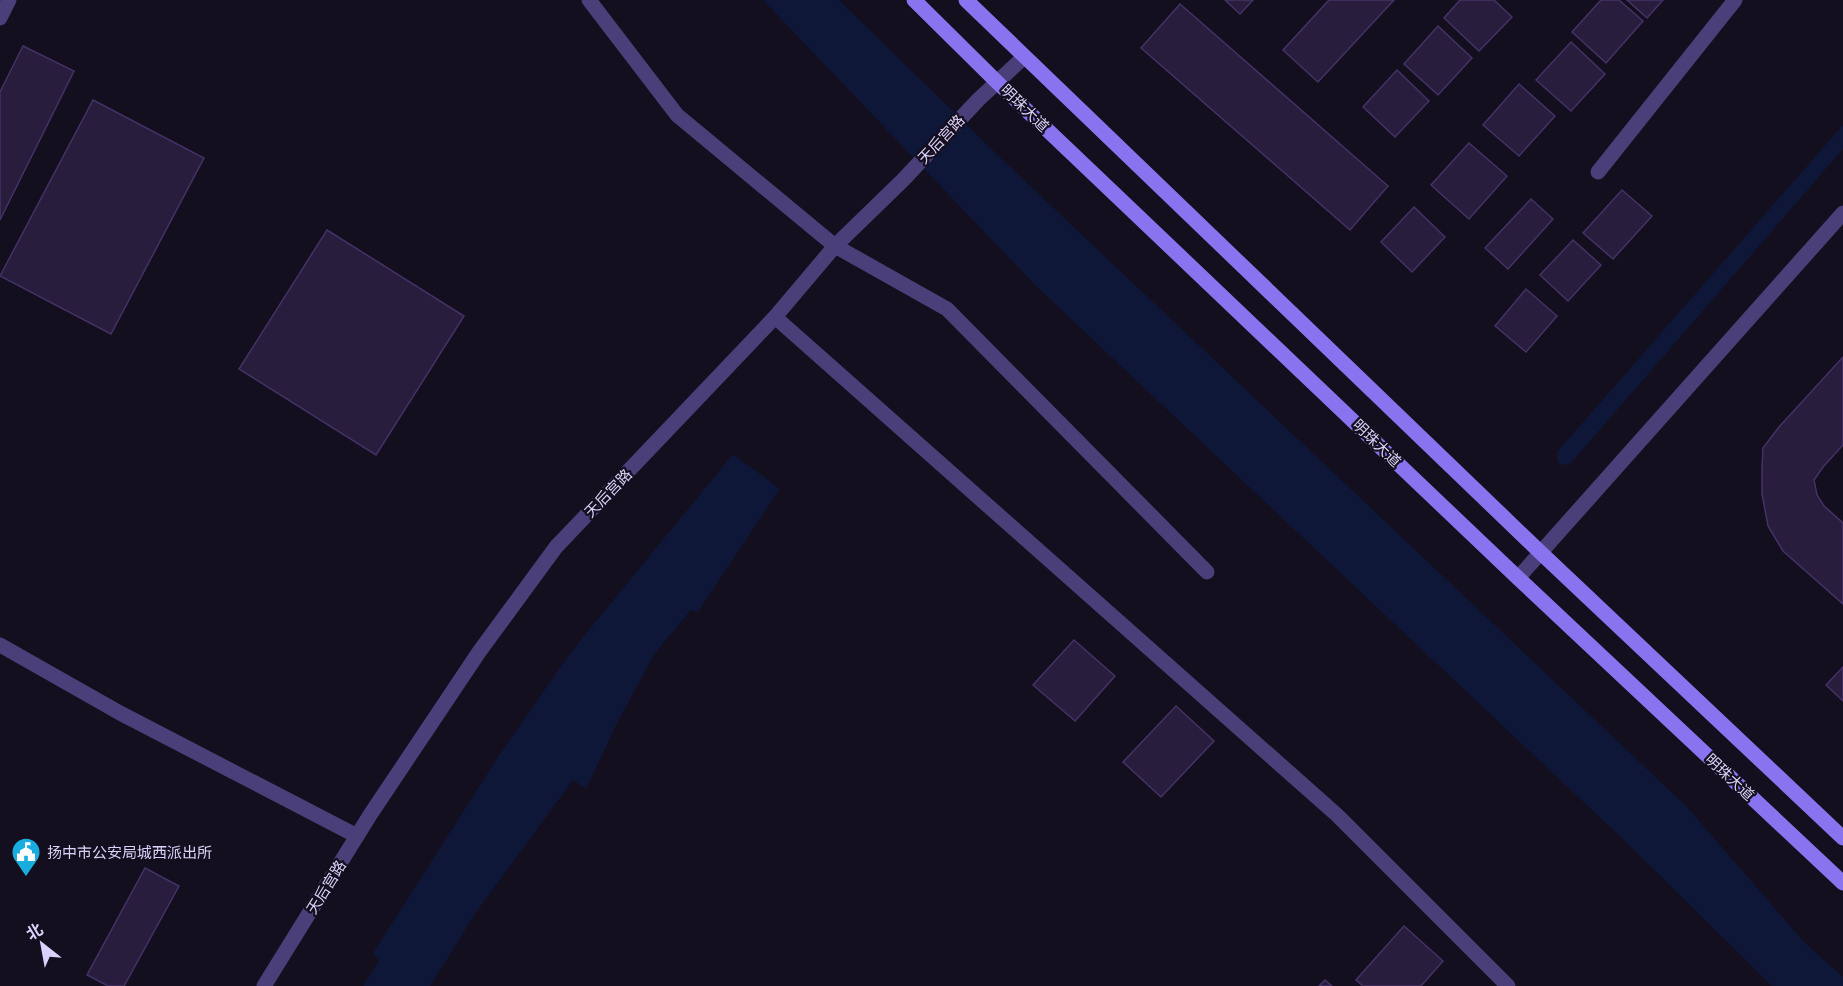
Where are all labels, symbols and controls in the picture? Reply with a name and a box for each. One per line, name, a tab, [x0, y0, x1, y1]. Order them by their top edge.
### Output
street label: 明珠大道	[996, 80, 1054, 136]
street label: 天后宫路	[913, 110, 969, 168]
street label: 明珠大道	[1348, 415, 1406, 471]
street label: 天后宫路	[580, 464, 636, 522]
street label: 明珠大道	[1701, 749, 1759, 805]
public building icon: 扬中市公安局城西派出所	[10, 836, 42, 878]
place label: 扬中市公安局城西派出所	[47, 842, 212, 863]
street label: 天后宫路	[301, 856, 351, 918]
north arrow	[12, 914, 72, 974]
text: 北	[22, 918, 47, 945]

